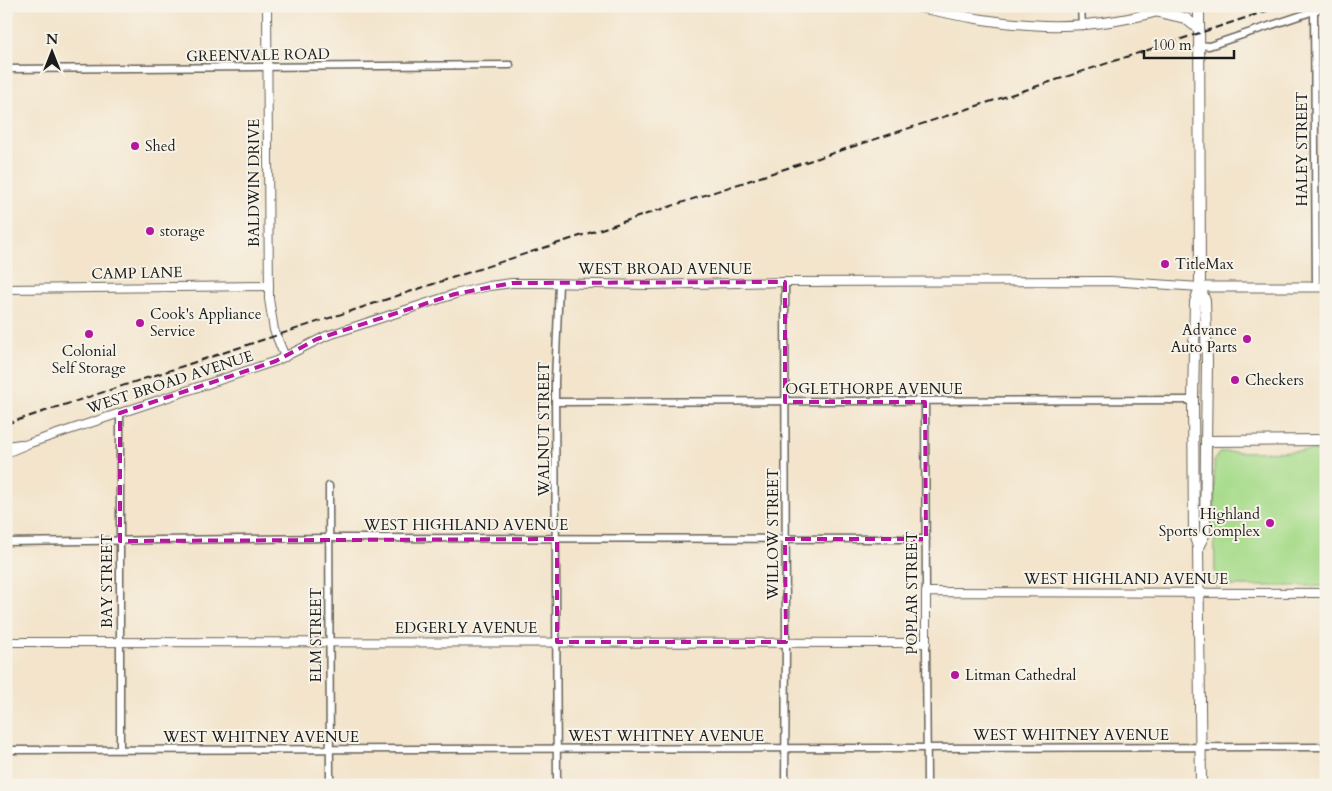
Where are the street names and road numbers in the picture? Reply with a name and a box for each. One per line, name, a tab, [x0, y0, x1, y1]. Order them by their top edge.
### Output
street label: GREENVALE ROAD	[186, 44, 330, 66]
street label: HALEY STREET	[1292, 91, 1312, 207]
street label: BALDWIN DRIVE	[244, 119, 264, 247]
street label: WEST BROAD AVENUE	[577, 259, 752, 279]
street label: CAMP LANE	[91, 262, 183, 284]
street label: WEST BROAD AVENUE	[83, 346, 256, 419]
street label: WALNUT STREET	[534, 362, 554, 497]
street label: OGLETHORPE AVENUE	[785, 379, 963, 399]
street label: WILLOW STREET	[763, 468, 783, 601]
street label: WEST HIGHLAND AVENUE	[363, 515, 568, 535]
street label: POPLAR STREET	[902, 531, 922, 655]
street label: BAY STREET	[97, 534, 117, 628]
street label: WEST HIGHLAND AVENUE	[1023, 569, 1228, 589]
street label: ELM STREET	[306, 588, 326, 682]
street label: EDGERLY AVENUE	[395, 618, 537, 638]
street label: WEST WHITNEY AVENUE	[972, 725, 1169, 745]
street label: WEST WHITNEY AVENUE	[567, 726, 764, 746]
street label: WEST WHITNEY AVENUE	[162, 727, 359, 747]

